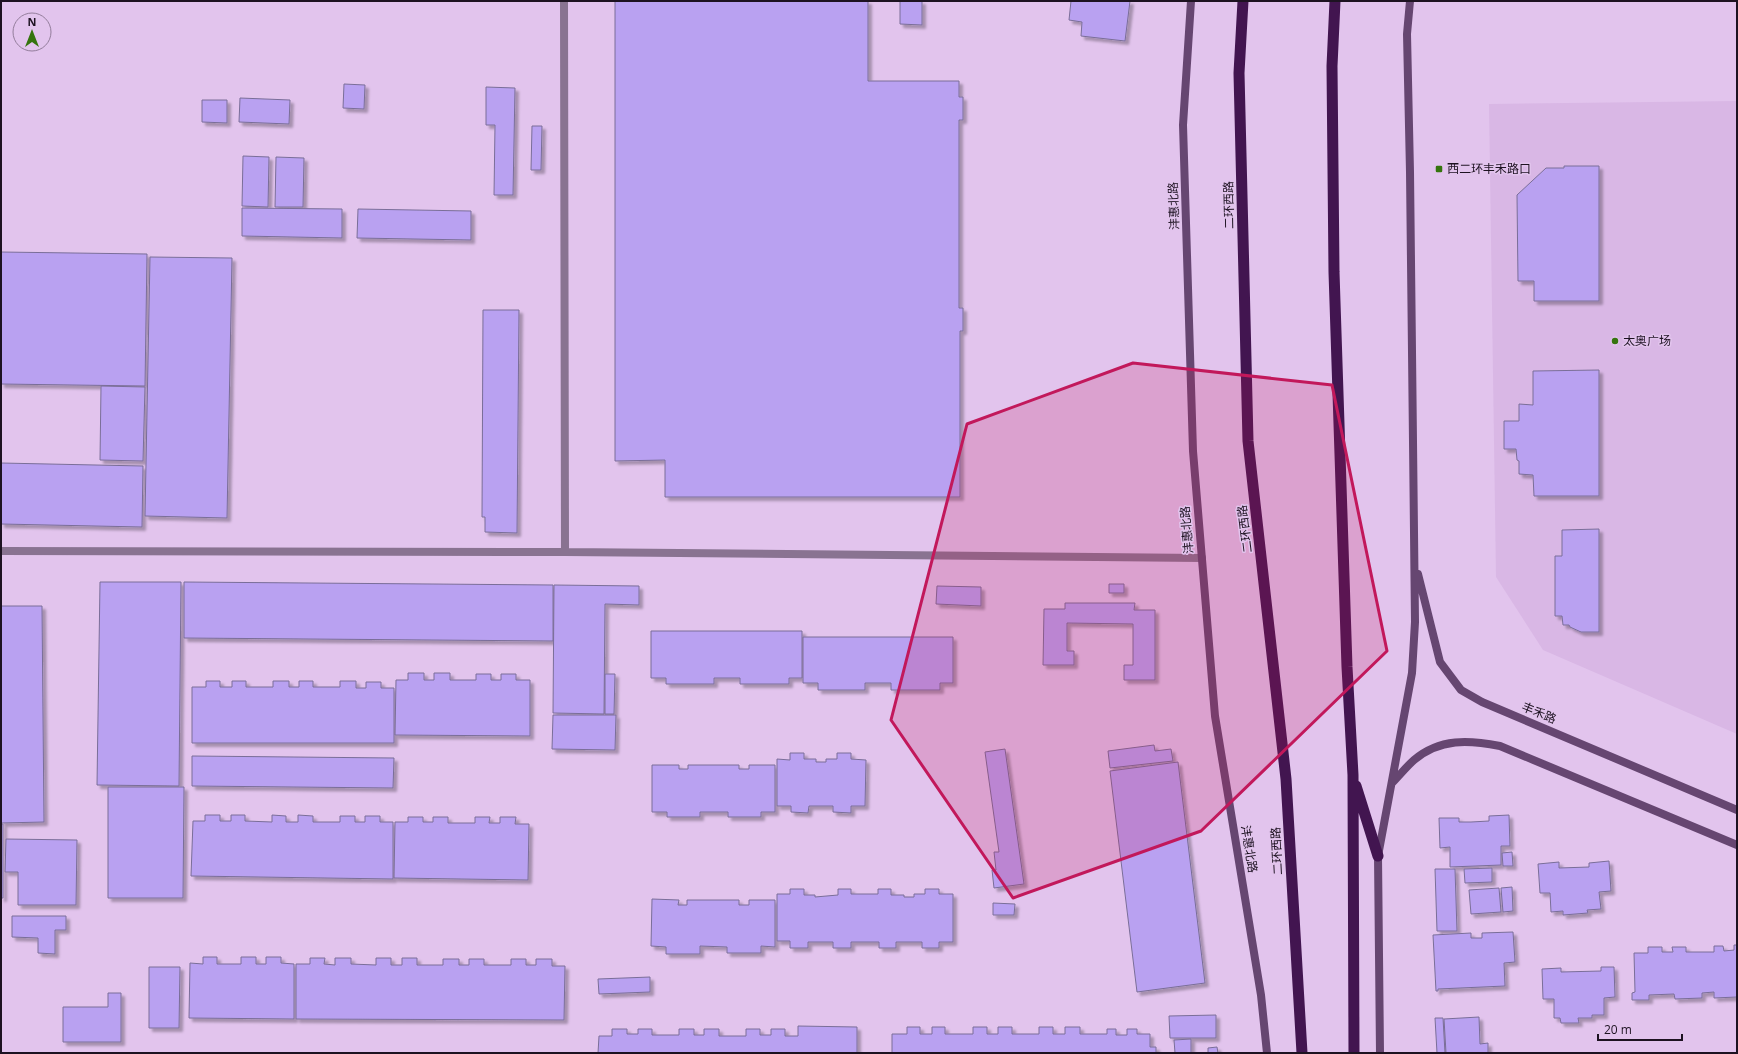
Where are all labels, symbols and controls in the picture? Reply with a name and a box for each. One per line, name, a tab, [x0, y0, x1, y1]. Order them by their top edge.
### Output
north arrow	[12, 12, 52, 52]
text: N	[28, 14, 36, 29]
place label: 西二环丰禾路口	[1447, 160, 1531, 177]
marker: 西二环丰禾路口	[1434, 164, 1444, 174]
street label: 二环西路	[1220, 181, 1237, 229]
street label: 沣惠北路	[1164, 182, 1183, 230]
place label: 太奥广场	[1623, 332, 1671, 349]
marker: 太奥广场	[1610, 336, 1620, 346]
street label: 二环西路	[1233, 504, 1256, 554]
street label: 沣惠北路	[1176, 505, 1197, 555]
street label: 丰禾路	[1519, 698, 1559, 727]
street label: 沣惠北路	[1237, 824, 1262, 874]
street label: 二环西路	[1267, 827, 1286, 875]
scale bar	[1598, 1016, 1682, 1042]
text: 20 m	[1604, 1021, 1632, 1038]

